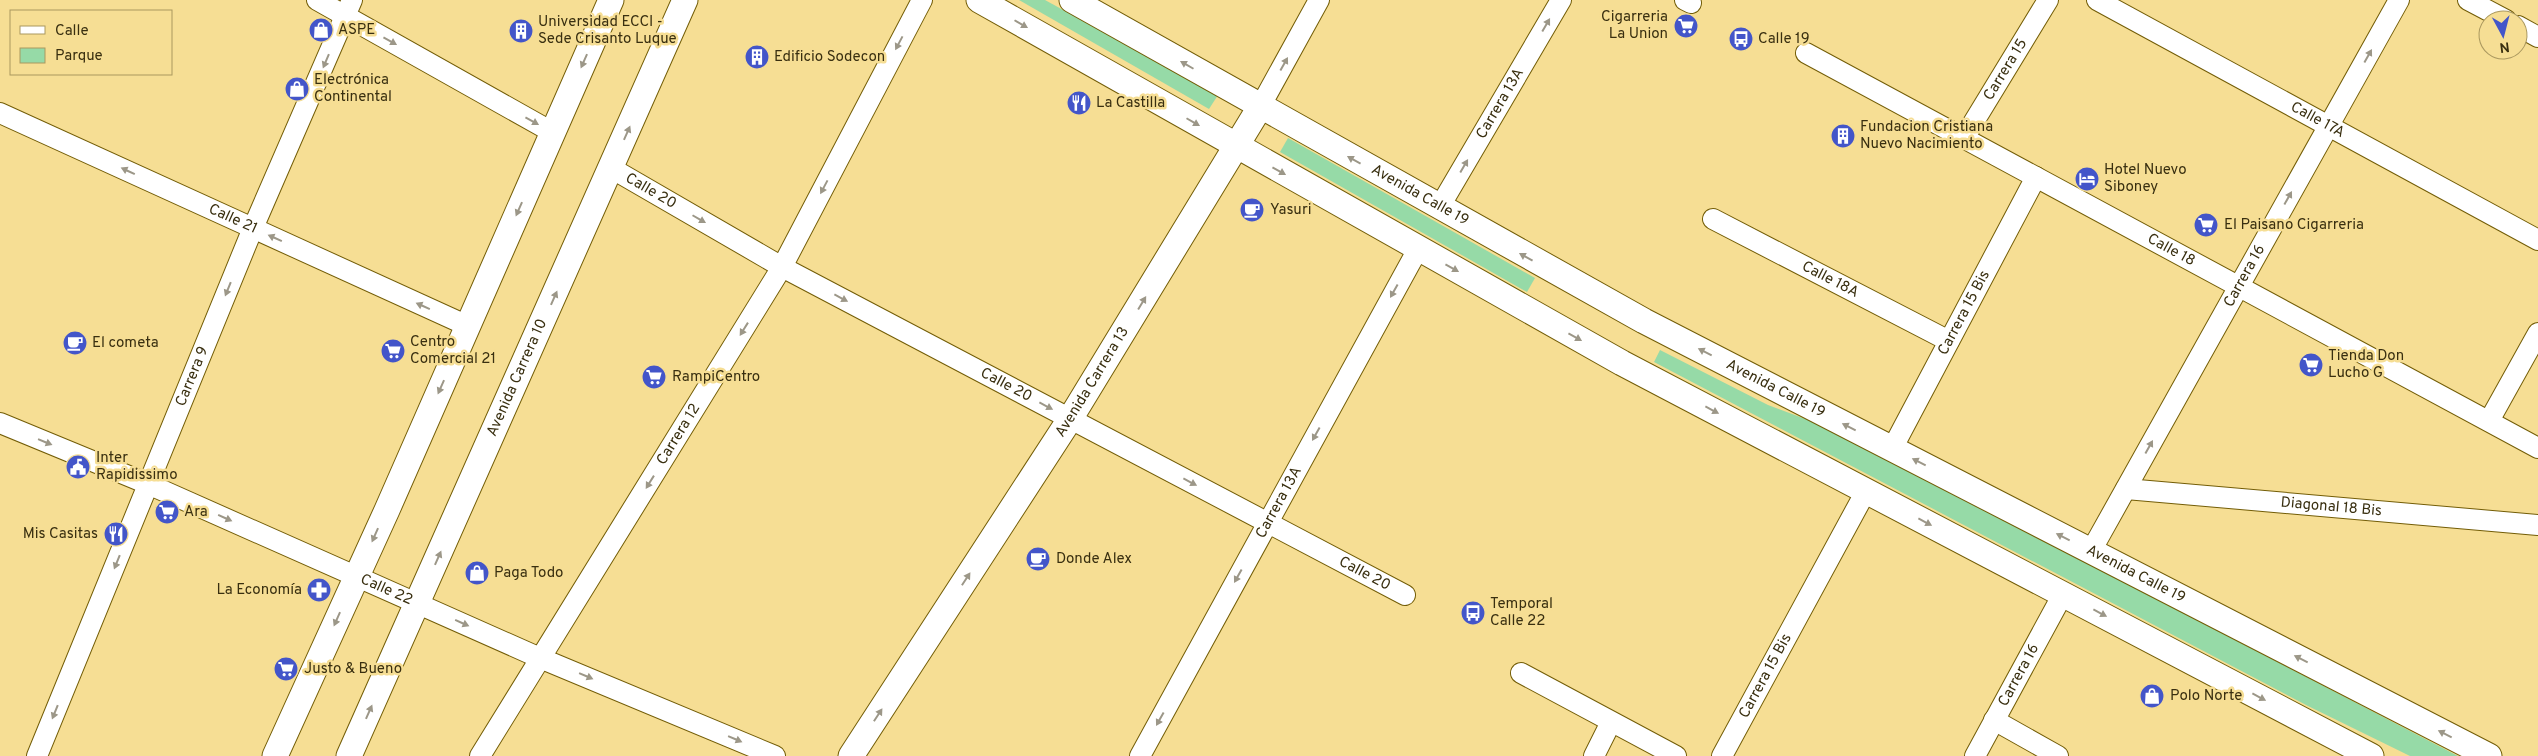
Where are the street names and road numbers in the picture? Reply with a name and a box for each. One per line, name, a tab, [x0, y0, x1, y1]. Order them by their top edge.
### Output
street label: Carrera 15	[1979, 35, 2032, 104]
street label: Carrera 13A	[1472, 65, 1528, 142]
street label: Calle 17A	[2287, 98, 2348, 142]
street label: Avenida Calle 19	[1368, 160, 1472, 230]
street label: Calle 20	[622, 169, 680, 213]
street label: Calle 21	[205, 200, 261, 238]
street label: Calle 18	[2144, 229, 2199, 271]
street label: Carrera 16	[2220, 241, 2270, 311]
street label: Calle 18A	[1798, 257, 1862, 302]
street label: Carrera 15 Bis	[1934, 267, 1994, 359]
street label: Avenida Carrera 10	[483, 316, 552, 440]
street label: Avenida Carrera 13	[1051, 323, 1133, 441]
street label: Carrera 9	[171, 344, 213, 409]
street label: Avenida Calle 19	[1723, 355, 1829, 422]
street label: Calle 20	[977, 364, 1035, 406]
street label: Carrera 12	[652, 400, 705, 469]
street label: Carrera 13A	[1252, 463, 1306, 542]
street label: Diagonal 18 Bis	[2280, 493, 2383, 521]
street label: Avenida Calle 19	[2083, 541, 2189, 608]
street label: Calle 20	[1335, 552, 1394, 595]
street label: Calle 22	[357, 570, 416, 610]
street label: Carrera 15 Bis	[1735, 630, 1796, 722]
street label: Carrera 16	[1994, 640, 2044, 710]

